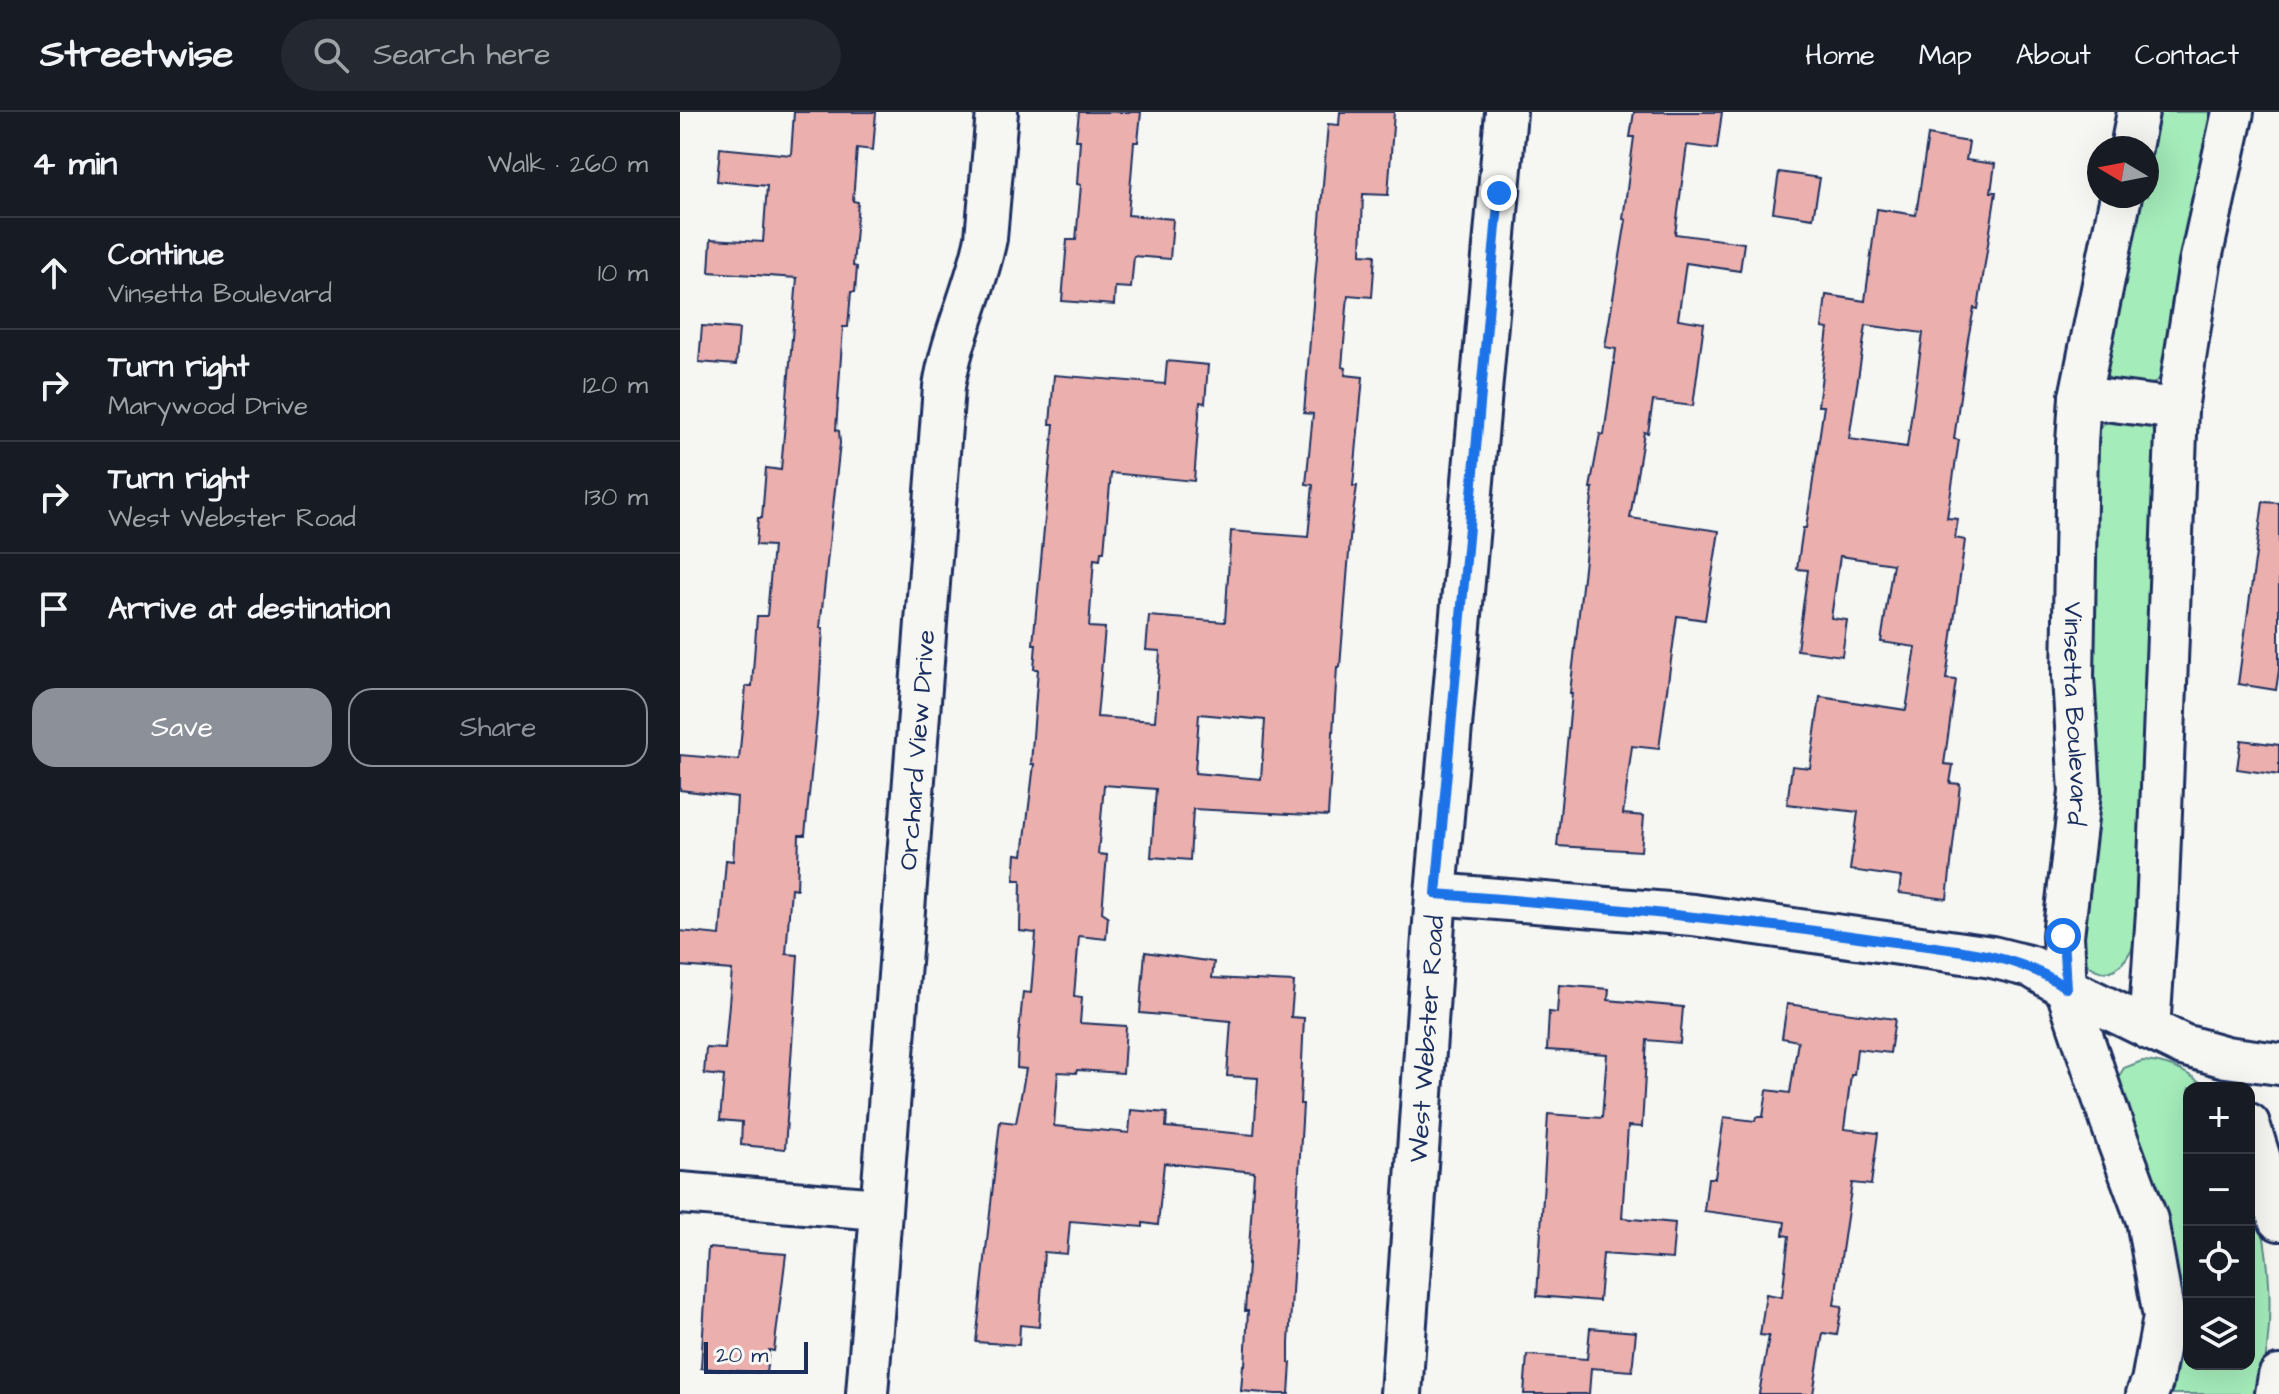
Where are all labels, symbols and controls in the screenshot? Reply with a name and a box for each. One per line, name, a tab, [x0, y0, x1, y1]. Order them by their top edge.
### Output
search box	[281, 19, 841, 91]
text: Streetwise	[40, 29, 233, 81]
icon: search	[309, 33, 353, 77]
text: Search here	[373, 34, 550, 76]
text: Home	[1805, 36, 1875, 75]
text: Map	[1919, 36, 1972, 75]
text: About	[2016, 36, 2091, 75]
text: Contact	[2135, 36, 2239, 75]
north arrow	[2087, 136, 2159, 208]
text: 4 min	[32, 140, 117, 188]
text: Walk · 260 m	[488, 146, 648, 182]
route end	[1481, 175, 1517, 211]
text: Continue	[108, 234, 224, 276]
icon: ahead	[32, 251, 76, 295]
text: 10 m	[598, 255, 648, 291]
text: Vinsetta Boulevard	[108, 276, 332, 312]
text: Turn right	[108, 346, 249, 388]
icon: right	[32, 363, 76, 407]
text: 120 m	[583, 367, 648, 403]
text: Marywood Drive	[108, 388, 308, 424]
text: Turn right	[108, 458, 249, 500]
icon: right	[32, 475, 76, 519]
text: 130 m	[584, 479, 648, 515]
text: West Webster Road	[108, 500, 356, 536]
icon: arrive	[32, 587, 76, 631]
text: Arrive at destination	[108, 588, 390, 630]
street label: Vinsetta Boulevard	[2054, 601, 2097, 827]
street label: Orchard View Drive	[890, 628, 944, 871]
button: Save	[32, 688, 332, 767]
button: Share	[348, 688, 648, 767]
street label: West Webster Road	[1400, 914, 1453, 1164]
route start	[2045, 918, 2081, 954]
map controls	[2183, 1082, 2255, 1370]
button: +	[2183, 1082, 2255, 1154]
button: −	[2183, 1154, 2255, 1226]
button: locate	[2183, 1226, 2255, 1298]
button: layers	[2183, 1298, 2255, 1370]
scale bar	[704, 1338, 808, 1374]
text: 20 m	[716, 1340, 768, 1371]

